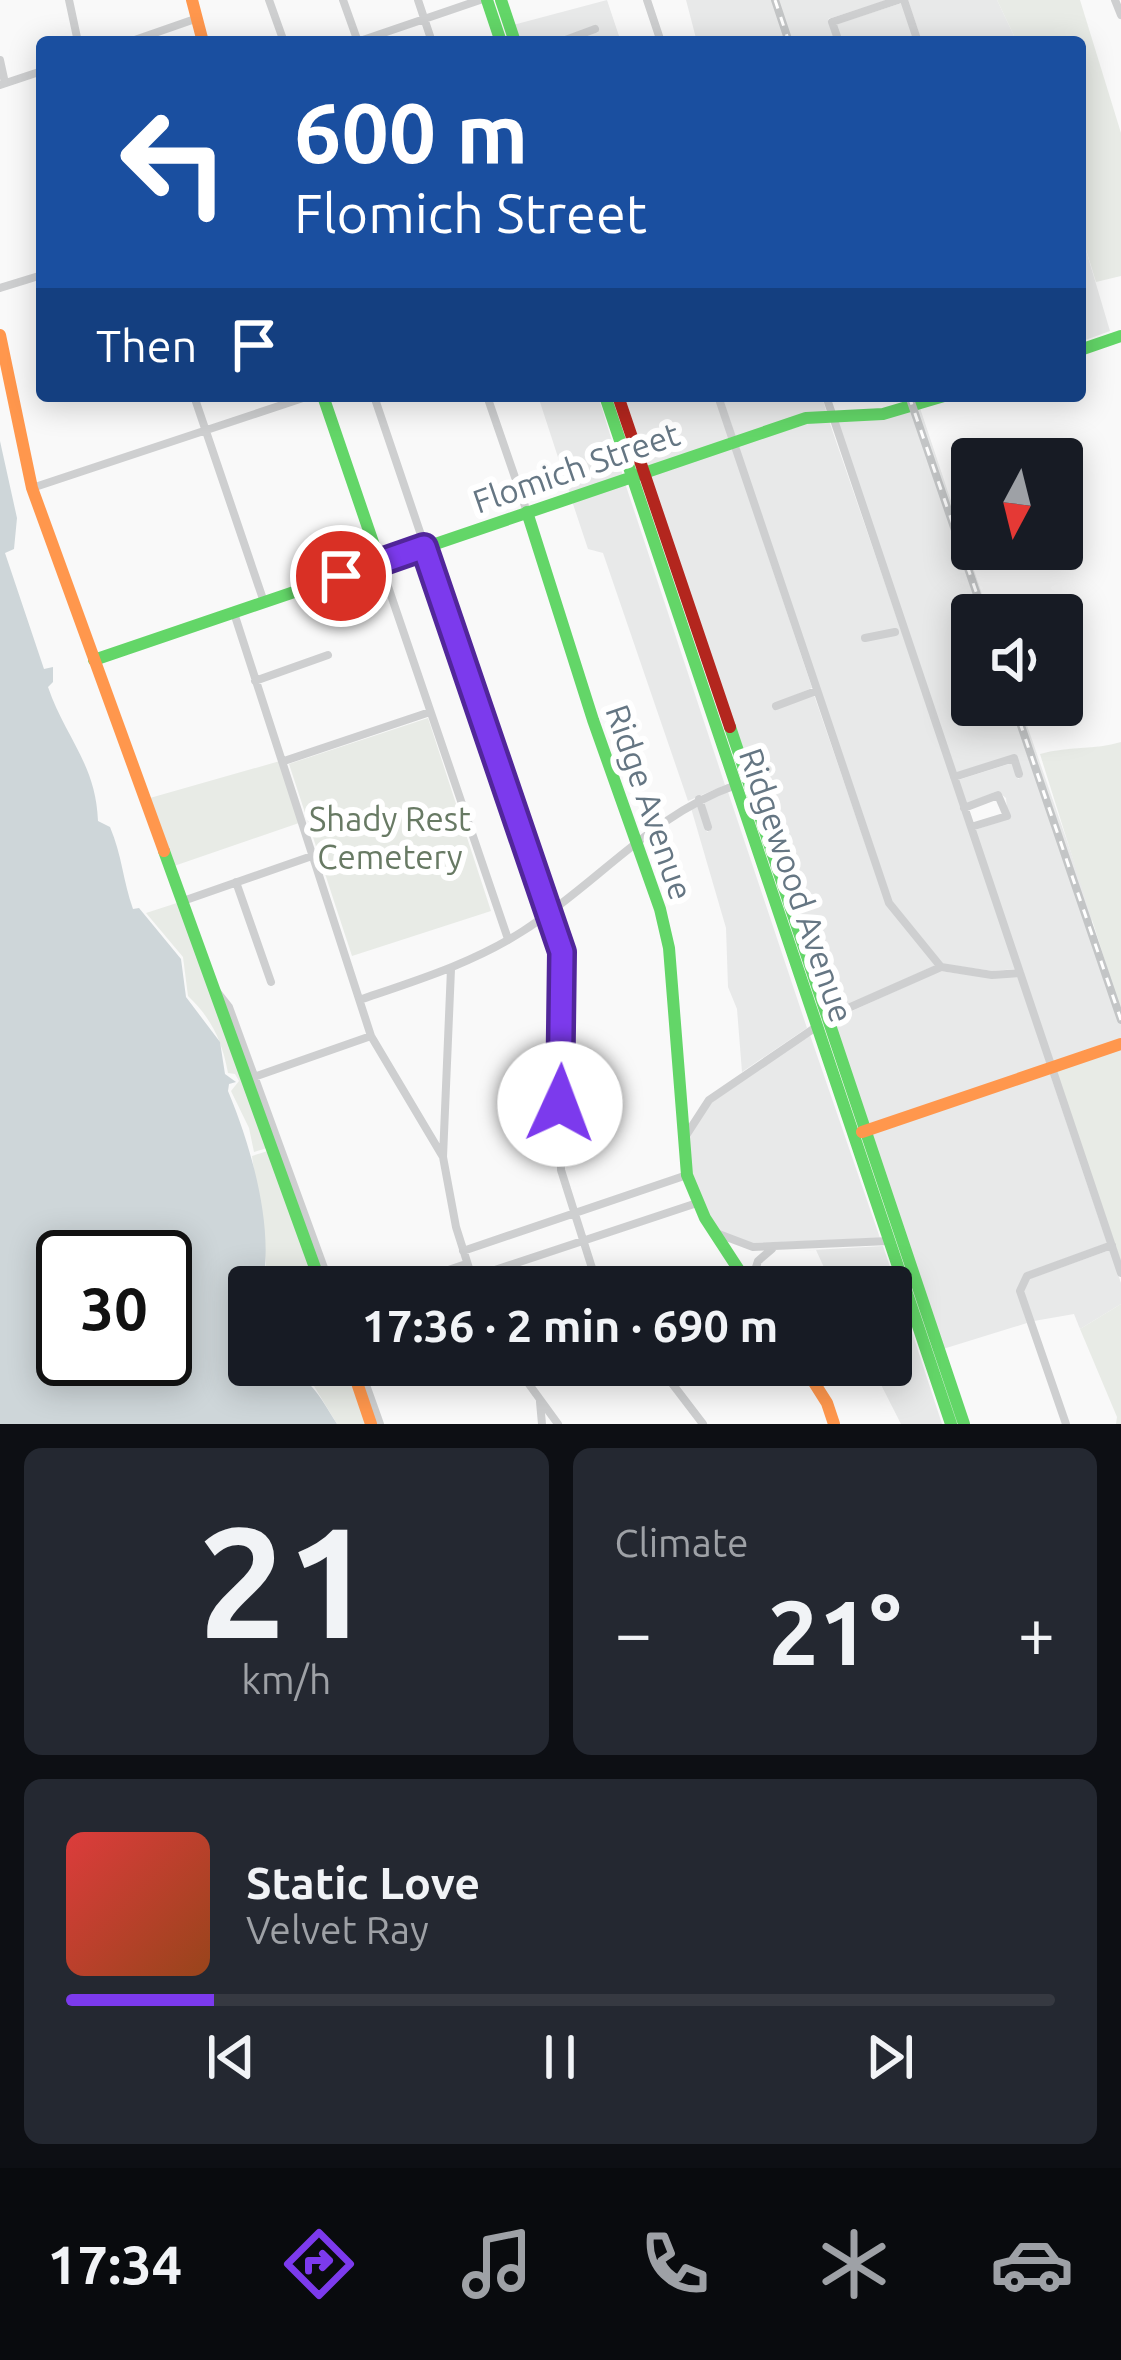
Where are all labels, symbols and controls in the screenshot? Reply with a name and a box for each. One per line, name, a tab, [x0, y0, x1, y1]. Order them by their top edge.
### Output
icon: left	[96, 84, 252, 240]
text: 600 m	[294, 85, 528, 179]
text: Flomich Street	[294, 183, 647, 243]
icon: arrive	[221, 312, 287, 378]
text: Then	[96, 320, 197, 371]
street label: Flomich Street	[468, 414, 684, 520]
north arrow	[951, 438, 1083, 570]
map controls	[951, 438, 1083, 726]
pin	[290, 525, 392, 627]
icon: arrive	[308, 543, 374, 609]
button: sound	[951, 594, 1083, 726]
street label: Ridge Avenue	[599, 700, 701, 904]
street label: Ridgewood Avenue	[733, 743, 861, 1027]
park label: Shady Rest Cemetery	[309, 800, 471, 875]
position arrow	[497, 1041, 623, 1167]
speed limit sign: 30	[36, 1230, 192, 1386]
text: 17:36 · 2 min · 690 m	[362, 1300, 778, 1351]
text: 21	[198, 1493, 374, 1667]
text: Climate	[615, 1521, 749, 1564]
text: 21°	[768, 1581, 901, 1682]
text: −	[615, 1595, 652, 1669]
text: +	[1018, 1595, 1055, 1669]
text: km/h	[241, 1658, 331, 1701]
text: Static Love	[246, 1857, 480, 1908]
text: Velvet Ray	[246, 1908, 429, 1951]
icon: previous	[198, 2024, 264, 2090]
icon: pause	[527, 2024, 593, 2090]
icon: next	[857, 2024, 923, 2090]
icon: directions	[277, 2222, 361, 2306]
icon: music	[455, 2222, 539, 2306]
icon: phone	[633, 2222, 717, 2306]
icon: climate	[812, 2222, 896, 2306]
icon: car	[990, 2222, 1074, 2306]
text: 17:34	[47, 2234, 182, 2294]

